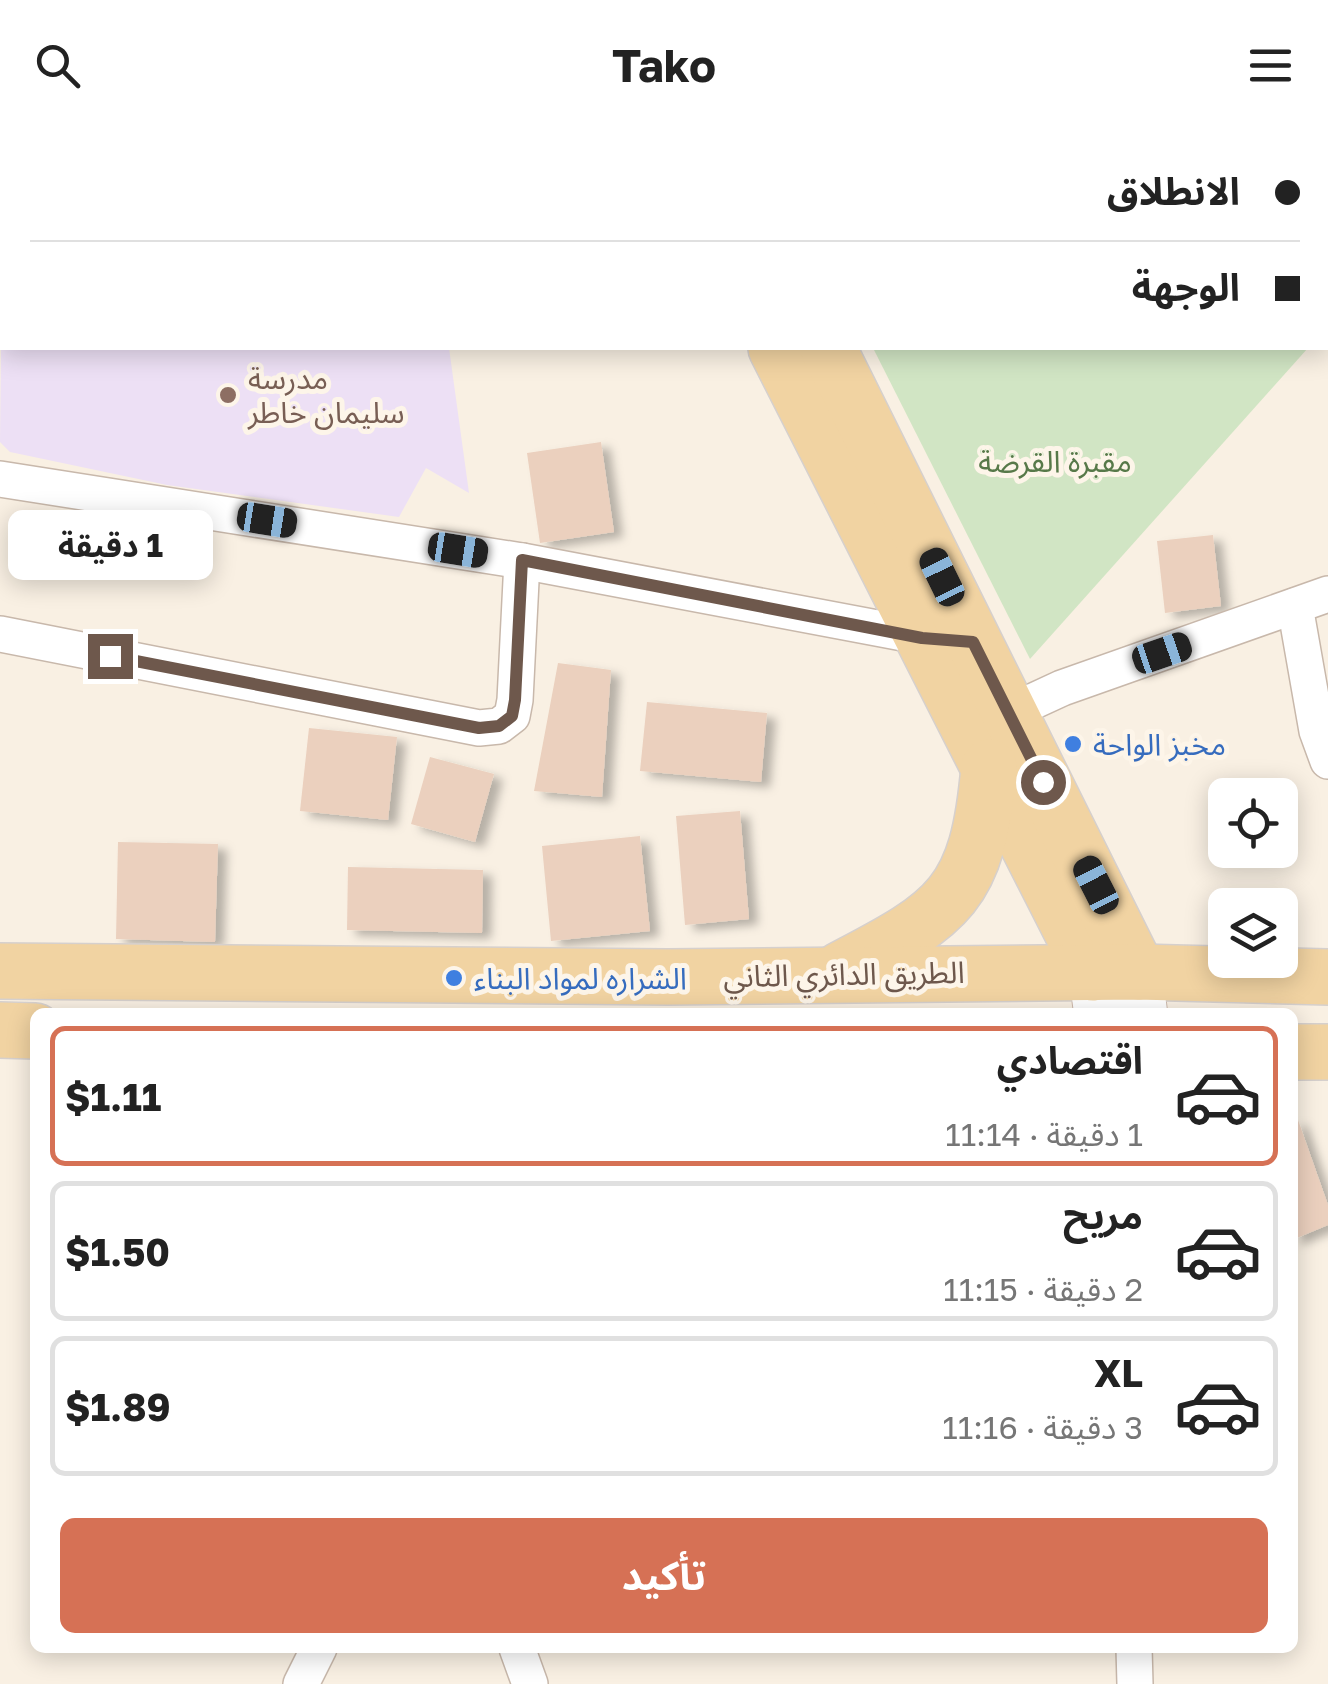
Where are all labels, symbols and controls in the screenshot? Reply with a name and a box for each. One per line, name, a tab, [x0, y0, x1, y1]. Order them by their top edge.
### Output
icon: search	[30, 38, 85, 93]
text: Tako	[612, 38, 716, 92]
icon: menu	[1243, 38, 1298, 93]
text: الانطلاق	[1107, 168, 1240, 213]
text: الوجهة	[1132, 264, 1240, 309]
place label: مدرسة سليمان خاطر	[247, 360, 404, 430]
marker: مدرسة سليمان خاطر	[217, 384, 239, 406]
park label: مقبرة القرضة	[978, 443, 1132, 479]
car	[235, 500, 299, 540]
callout: 1 دقيقة	[8, 511, 212, 581]
text: 1 دقيقة	[58, 526, 163, 564]
car	[426, 530, 490, 570]
car	[915, 543, 969, 611]
car	[1129, 629, 1195, 677]
route end	[88, 634, 133, 679]
place label: مخبز الواحة	[1093, 726, 1226, 762]
marker: مخبز الواحة	[1062, 733, 1084, 755]
route start	[1021, 760, 1066, 805]
map controls	[1208, 778, 1298, 978]
button: locate	[1208, 778, 1298, 868]
car	[1069, 851, 1123, 919]
button: layers	[1208, 888, 1298, 978]
street label: الطريق الدائري الثاني	[723, 954, 965, 1000]
place label: الشراره لمواد البناء	[474, 960, 687, 996]
marker: الشراره لمواد البناء	[443, 967, 465, 989]
text: اقتصادي	[997, 1037, 1143, 1082]
icon: car	[1173, 1051, 1263, 1141]
text: $1.11	[65, 1074, 161, 1119]
text: 1 دقيقة · 11:14	[945, 1115, 1143, 1153]
text: مريح	[1063, 1192, 1143, 1237]
icon: car	[1173, 1206, 1263, 1296]
text: $1.50	[65, 1229, 170, 1274]
text: 2 دقيقة · 11:15	[943, 1270, 1143, 1308]
text: XL	[1094, 1350, 1143, 1395]
icon: car	[1173, 1361, 1263, 1451]
text: $1.89	[65, 1384, 171, 1429]
text: 3 دقيقة · 11:16	[942, 1408, 1143, 1446]
button: تأكيد	[60, 1518, 1268, 1633]

